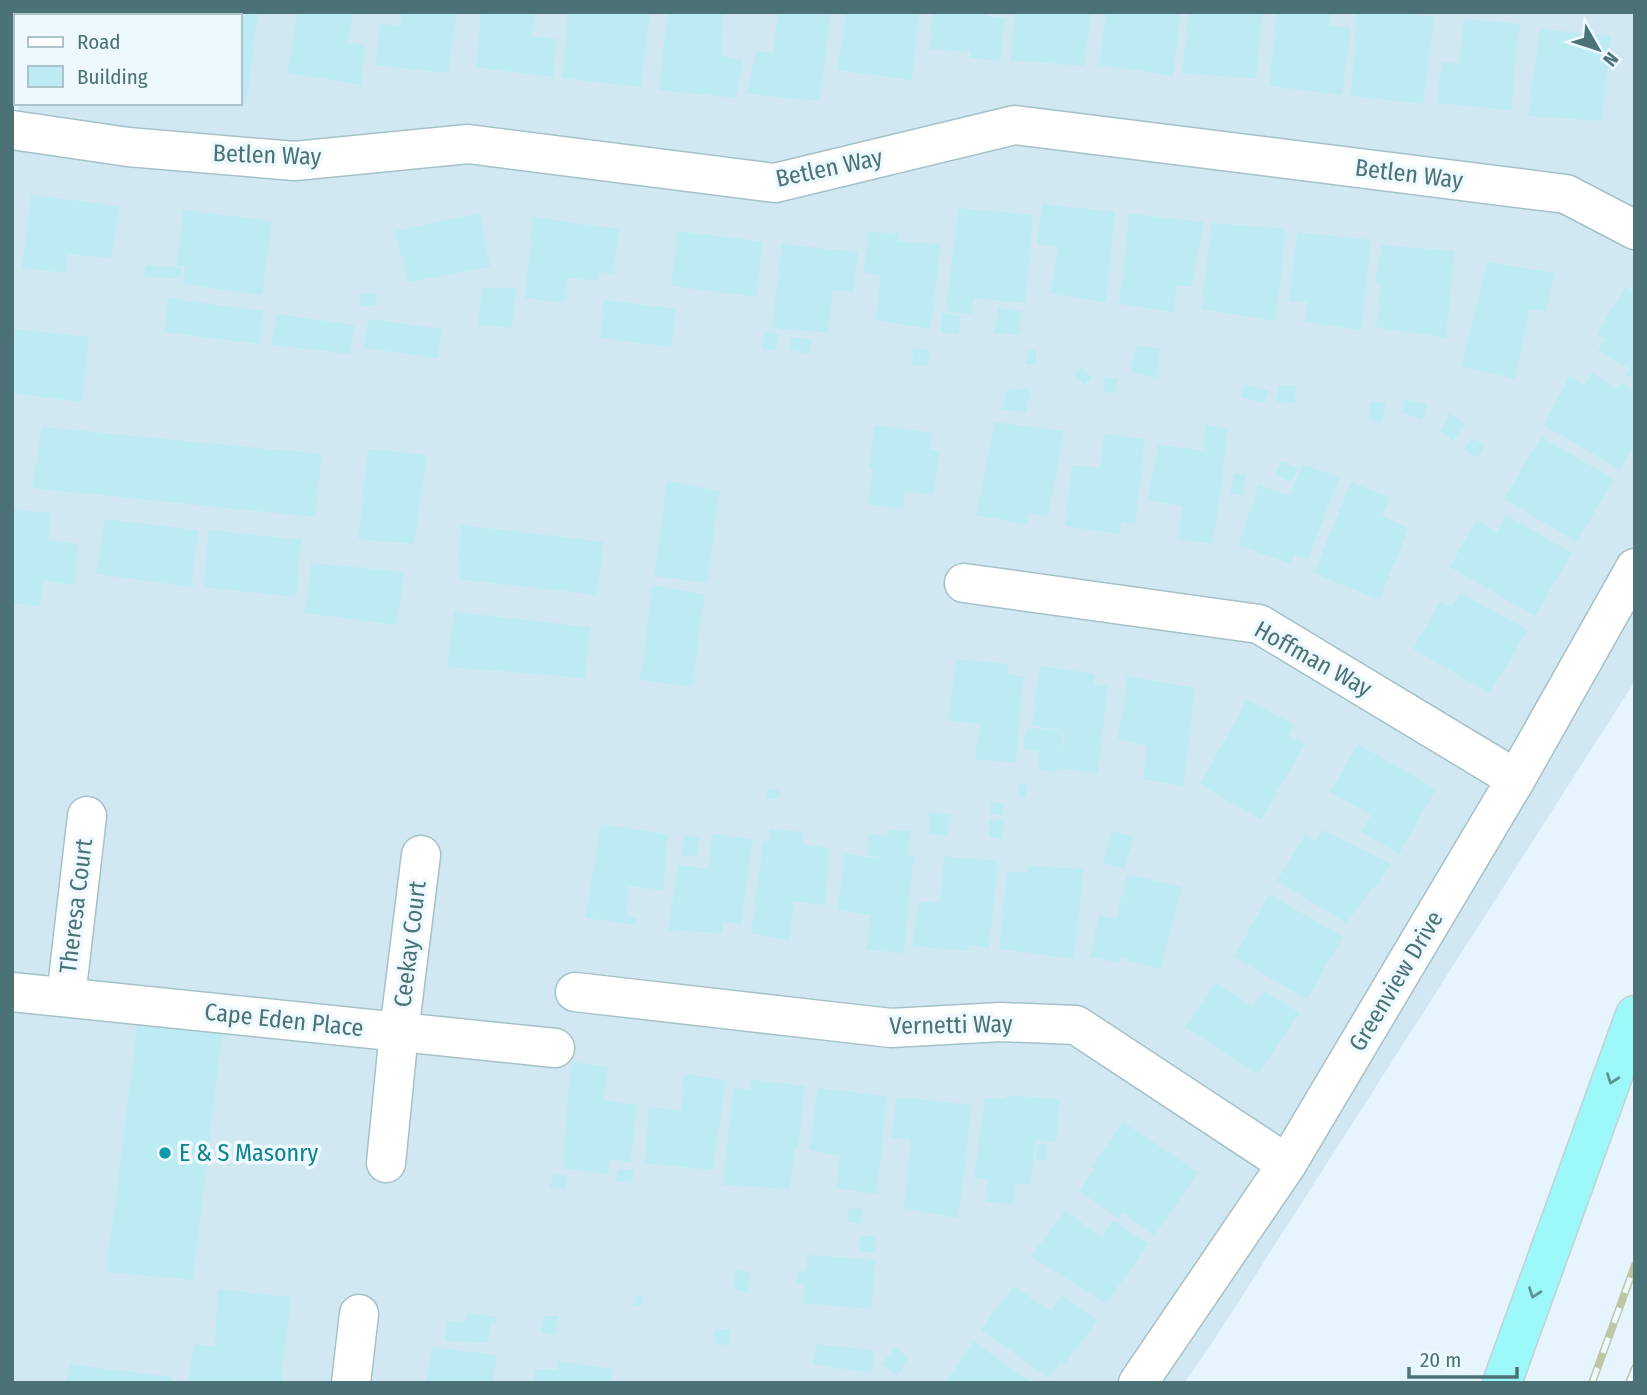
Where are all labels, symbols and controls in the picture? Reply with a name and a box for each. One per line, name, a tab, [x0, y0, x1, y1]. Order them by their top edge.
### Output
legend	[14, 14, 242, 105]
north arrow	[1563, 14, 1633, 84]
text: Road	[77, 29, 121, 55]
text: N	[1598, 48, 1623, 71]
text: Building	[77, 64, 148, 90]
street label: Betlen Way	[212, 139, 322, 171]
street label: Betlen Way	[773, 143, 885, 193]
street label: Betlen Way	[1354, 154, 1465, 195]
street label: Hoffman Way	[1249, 615, 1377, 703]
street label: Theresa Court	[54, 837, 98, 975]
street label: Ceekay Court	[388, 879, 432, 1009]
street label: Greenview Drive	[1343, 906, 1449, 1056]
street label: Cape Eden Place	[203, 998, 365, 1042]
street label: Vernetti Way	[889, 1010, 1013, 1040]
one-way arrow	[1606, 1073, 1620, 1085]
place label: E & S Masonry	[179, 1139, 319, 1167]
marker: E & S Masonry	[157, 1145, 173, 1161]
one-way arrow	[1528, 1287, 1542, 1299]
scale bar	[1409, 1336, 1518, 1380]
text: 20 m	[1420, 1347, 1461, 1373]

